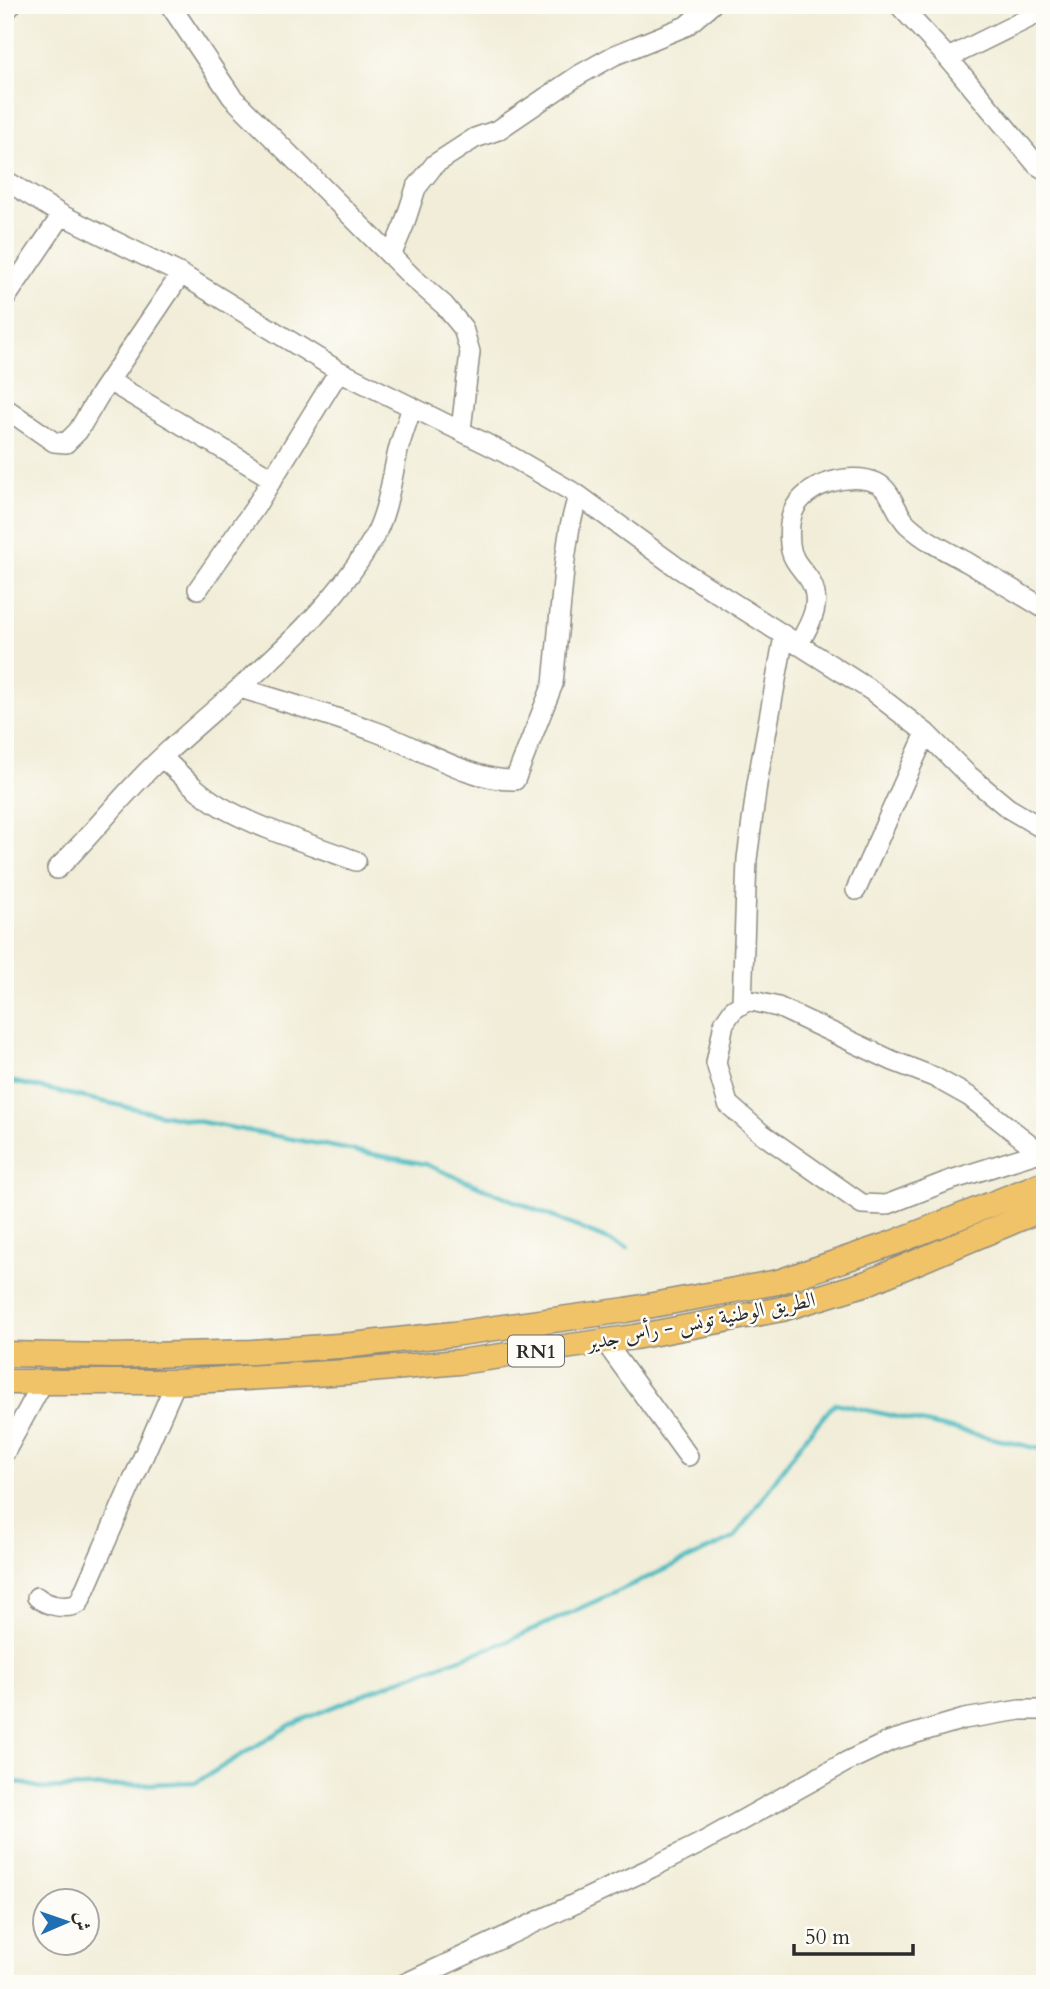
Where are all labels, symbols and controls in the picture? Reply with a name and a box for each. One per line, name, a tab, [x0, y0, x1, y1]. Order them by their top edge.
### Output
street label: الطريق الوطنية تونس - رأس جدير	[582, 1284, 818, 1358]
road number: RN1	[508, 1336, 564, 1366]
north arrow	[32, 1888, 102, 1958]
text: ش	[69, 1912, 95, 1931]
scale bar	[794, 1912, 914, 1956]
text: 50 m	[805, 1923, 850, 1952]

